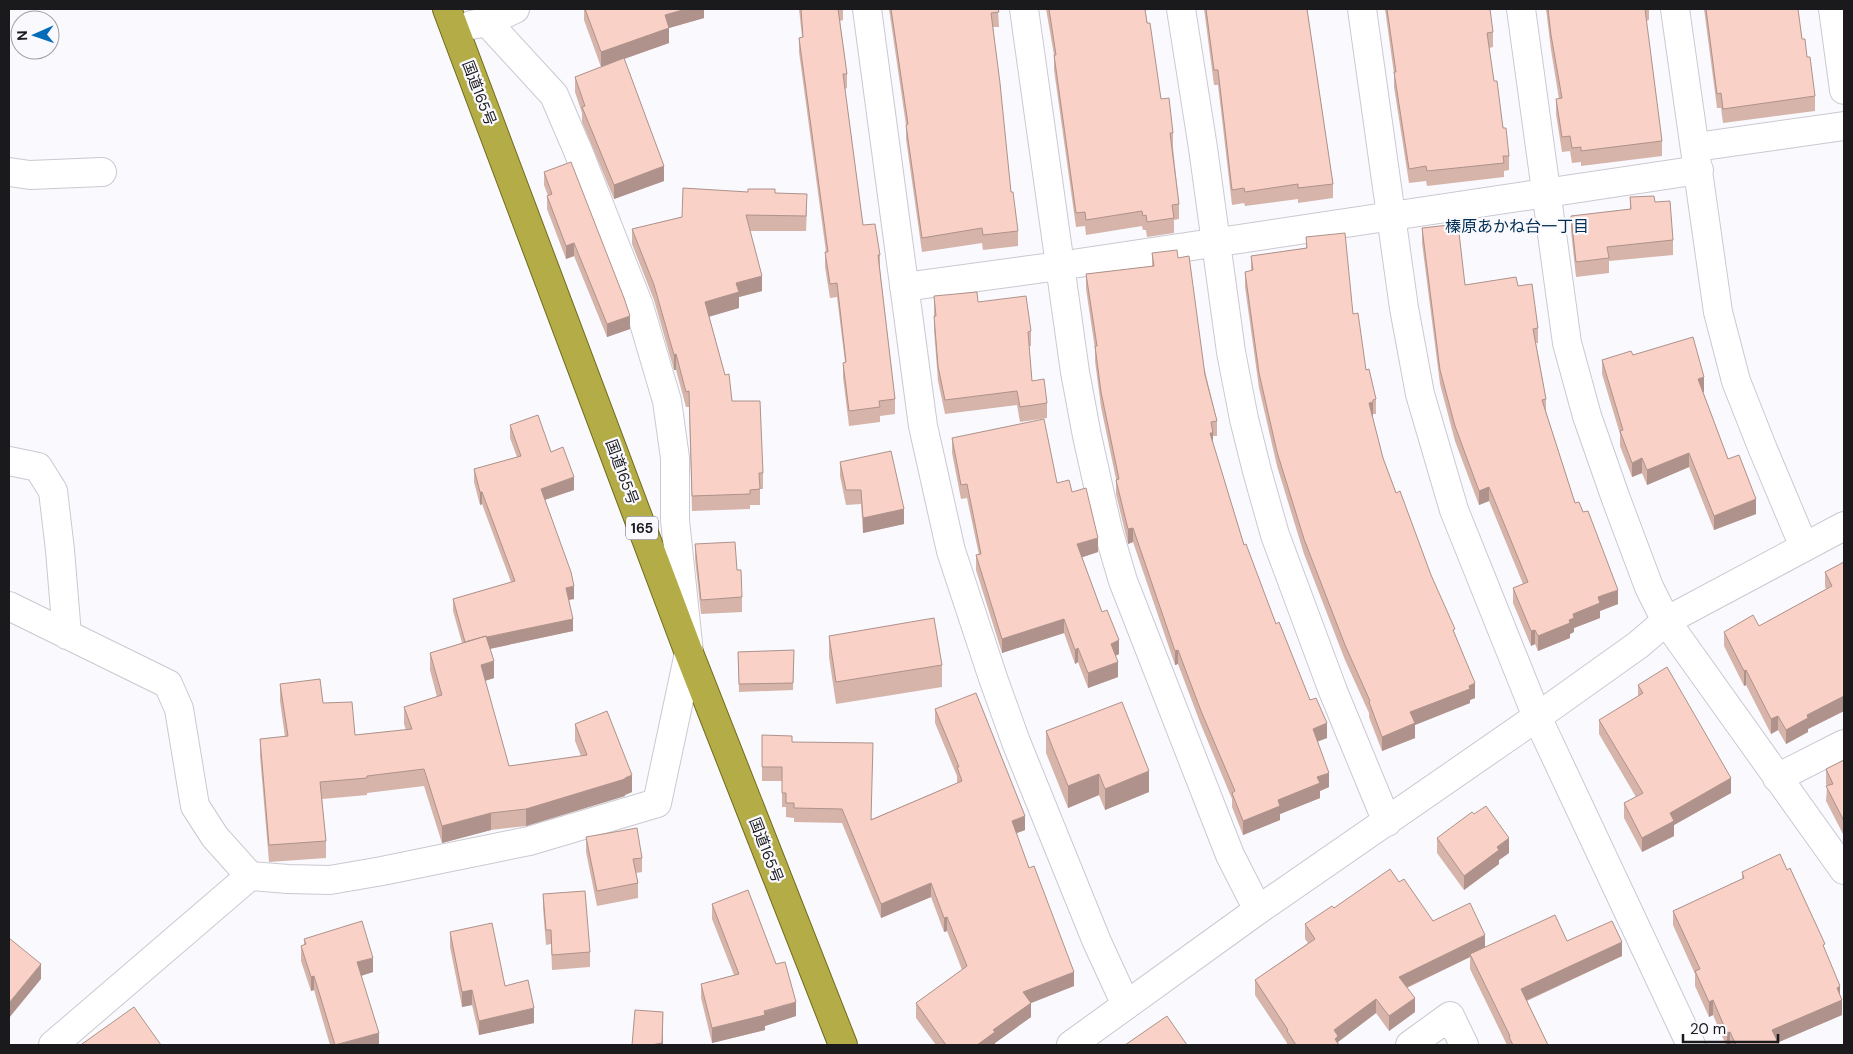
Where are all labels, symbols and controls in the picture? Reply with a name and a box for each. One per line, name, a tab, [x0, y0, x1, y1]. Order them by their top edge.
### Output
north arrow	[10, 10, 60, 60]
text: N	[13, 30, 31, 41]
street label: 国道165号	[457, 58, 501, 128]
district label: 榛原あかね台一丁目	[1445, 216, 1589, 237]
street label: 国道165号	[601, 437, 643, 507]
road number: 165	[626, 516, 658, 540]
street label: 国道165号	[744, 815, 788, 885]
scale bar	[1683, 1012, 1778, 1044]
text: 20 m	[1690, 1019, 1726, 1039]

